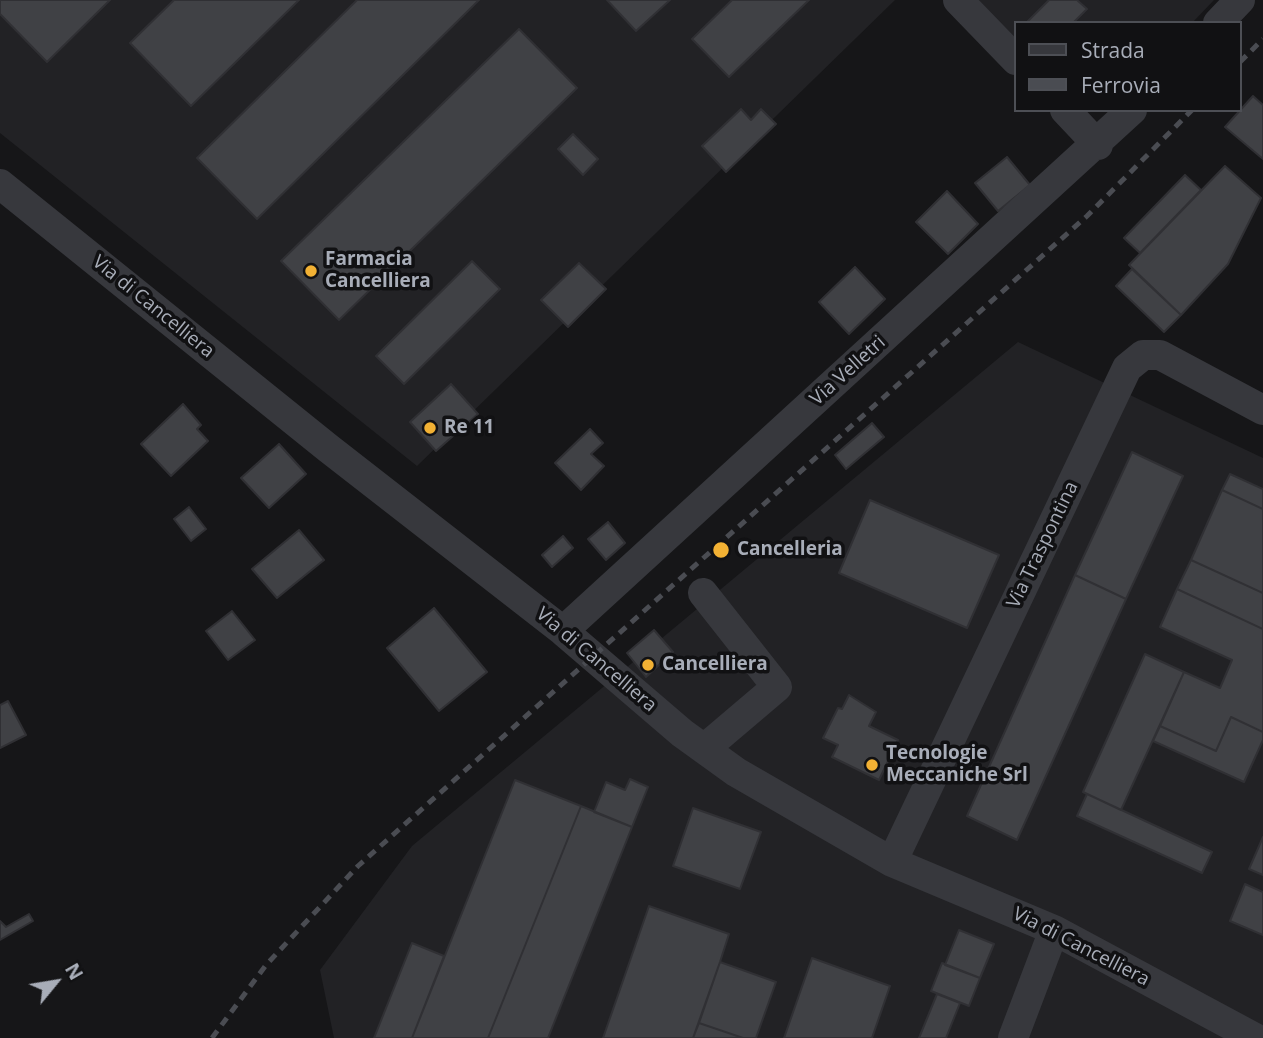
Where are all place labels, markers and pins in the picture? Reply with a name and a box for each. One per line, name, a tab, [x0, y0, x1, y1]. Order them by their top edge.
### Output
place label: Farmacia Cancelliera	[325, 249, 431, 293]
marker: Farmacia Cancelliera	[303, 263, 319, 279]
place label: Re 11	[444, 417, 494, 439]
marker: Re 11	[422, 420, 438, 436]
place label: Cancelleria	[737, 539, 843, 561]
marker: Cancelleria	[711, 540, 731, 560]
place label: Cancelliera	[662, 654, 768, 676]
marker: Cancelliera	[640, 657, 656, 673]
place label: Tecnologie Meccaniche Srl	[886, 743, 1028, 787]
marker: Tecnologie Meccaniche Srl	[864, 757, 880, 773]

